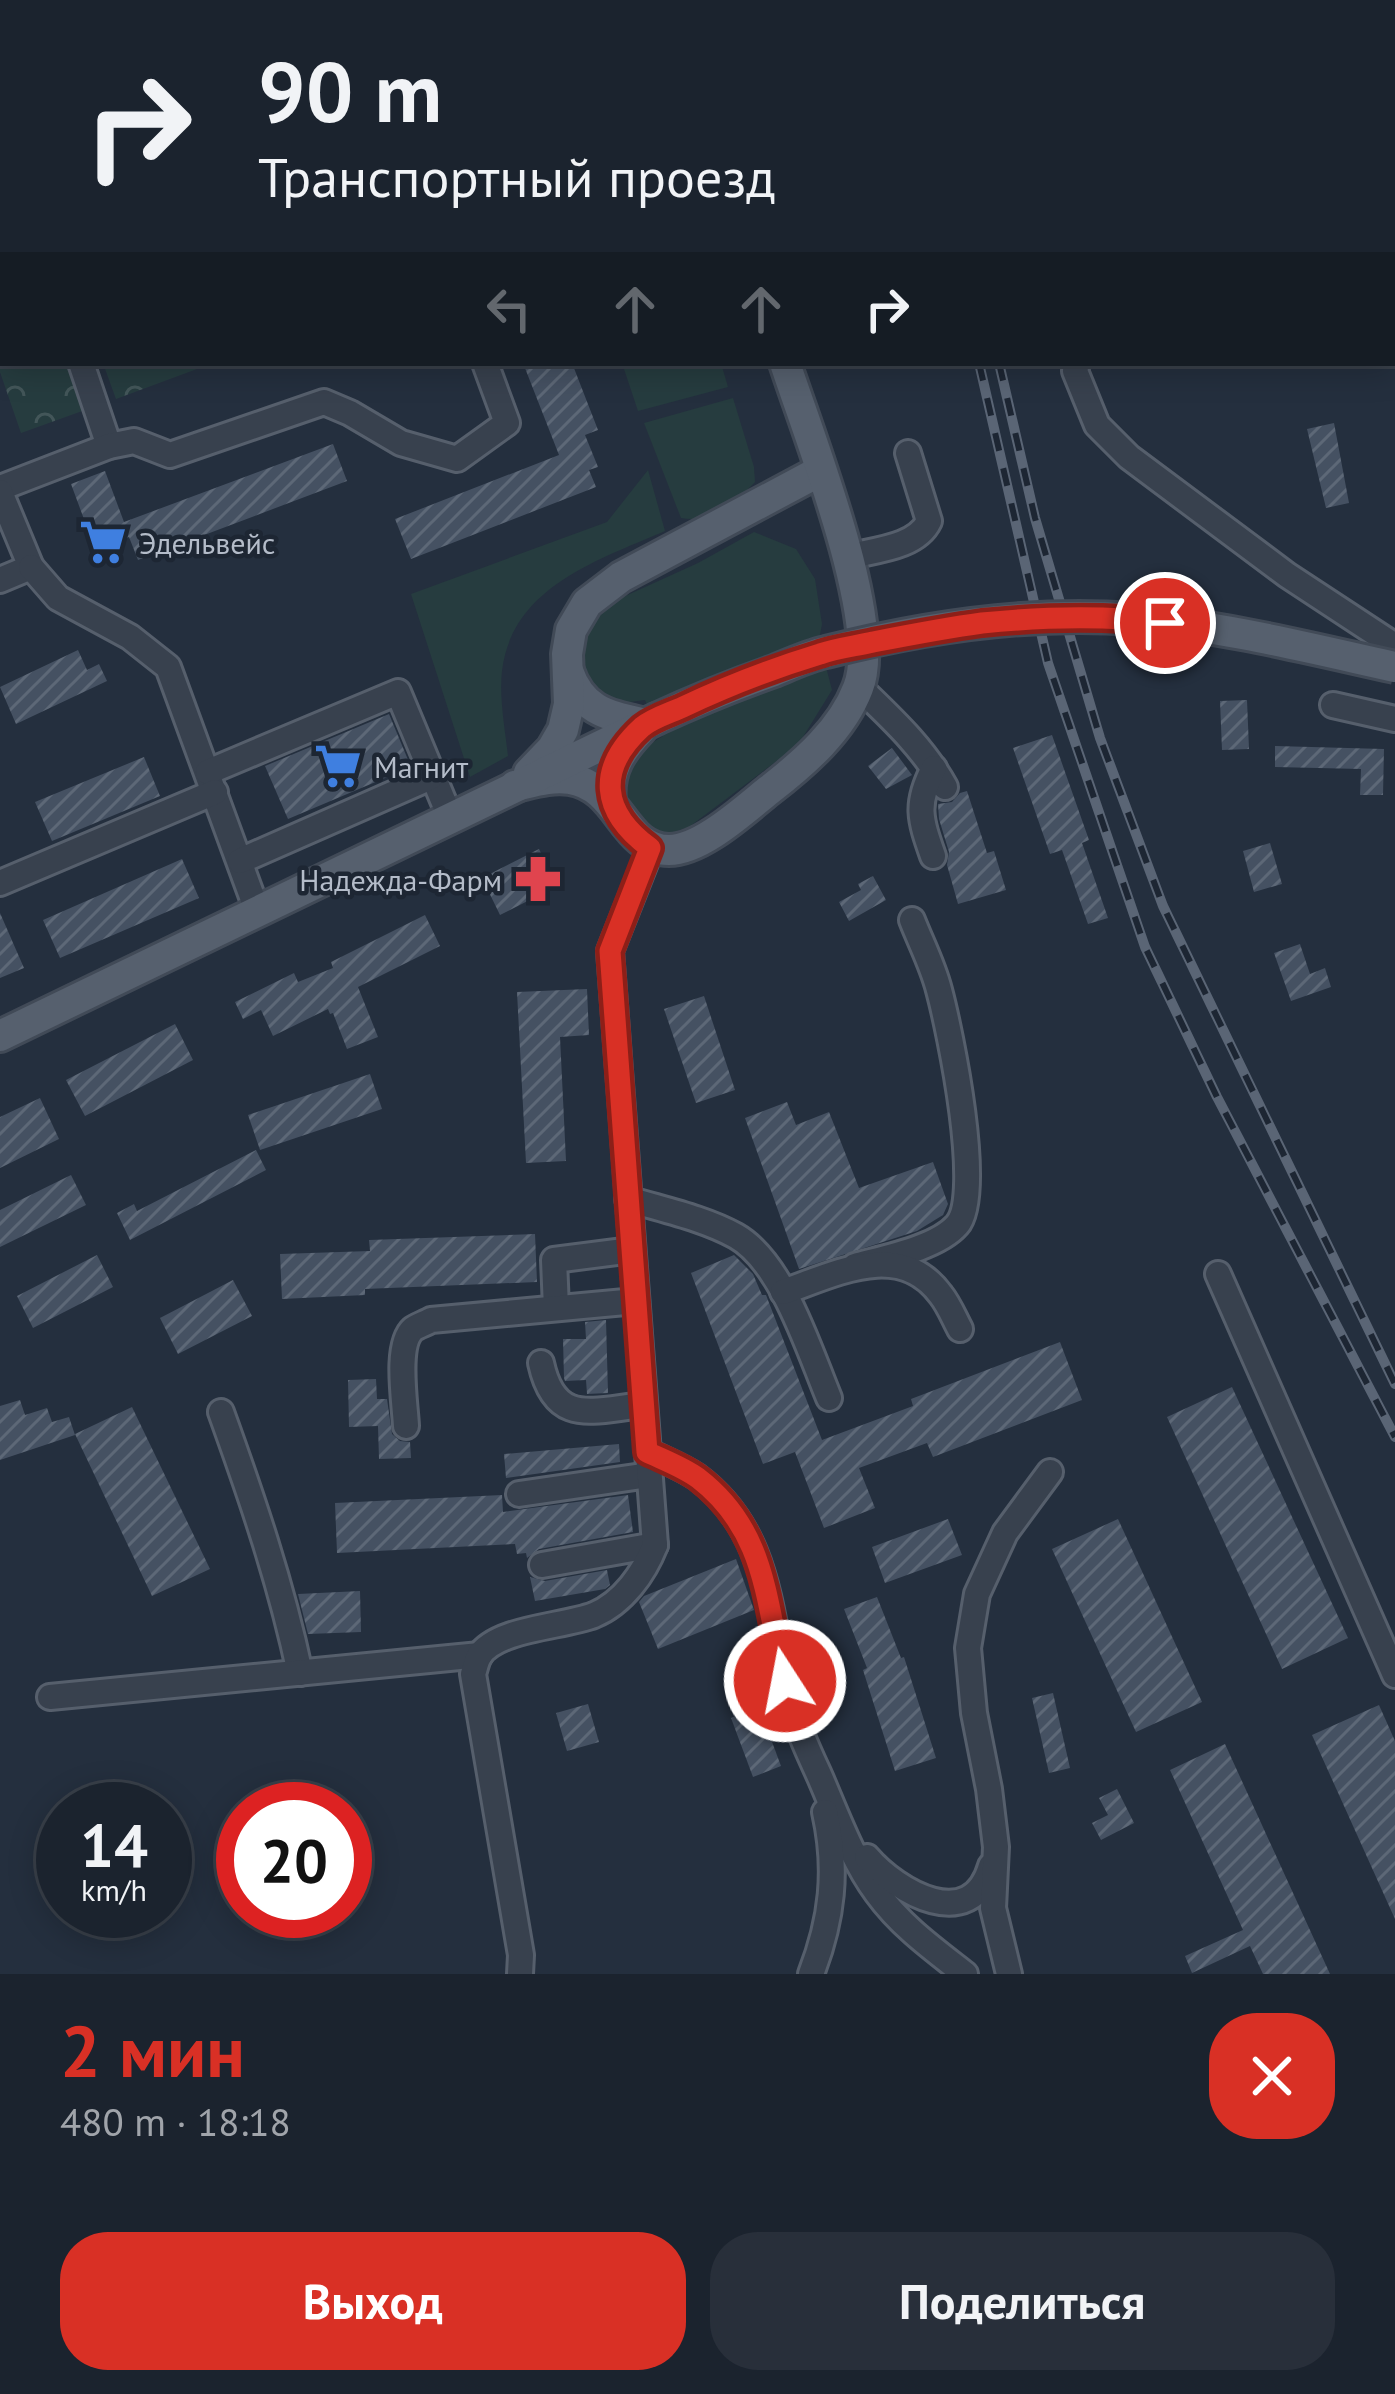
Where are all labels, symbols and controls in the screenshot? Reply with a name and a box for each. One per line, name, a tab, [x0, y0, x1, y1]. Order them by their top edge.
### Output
text: 90 m	[258, 36, 442, 145]
icon: right	[60, 48, 216, 204]
text: Транспортный проезд	[258, 142, 775, 212]
icon: left	[476, 276, 542, 342]
icon: ahead	[602, 276, 668, 342]
icon: ahead	[728, 276, 794, 342]
icon: right	[854, 276, 920, 342]
supermarket icon: Эдельвейс	[78, 517, 128, 567]
place label: Эдельвейс	[139, 523, 275, 562]
pin	[1114, 572, 1216, 674]
icon: arrive	[1132, 590, 1198, 656]
supermarket icon: Магнит	[313, 741, 363, 791]
place label: Магнит	[374, 747, 468, 786]
pharmacy icon: Надежда-Фарм	[513, 854, 563, 904]
place label: Надежда-Фарм	[299, 860, 502, 899]
position arrow	[722, 1618, 848, 1744]
speed limit sign: 20	[216, 1782, 372, 1938]
text: 14	[80, 1806, 148, 1884]
text: km/h	[81, 1870, 147, 1909]
text: 2 мин	[60, 2004, 245, 2097]
button: close	[1209, 2013, 1335, 2139]
text: 480 m · 18:18	[60, 2096, 291, 2147]
button: Выход	[60, 2232, 686, 2370]
button: Поделиться	[710, 2232, 1335, 2370]

